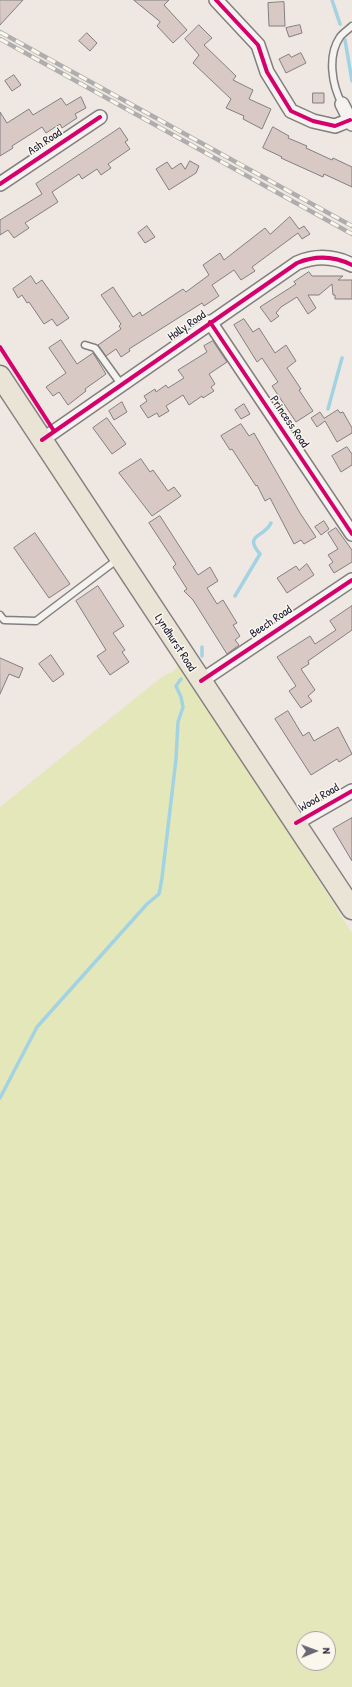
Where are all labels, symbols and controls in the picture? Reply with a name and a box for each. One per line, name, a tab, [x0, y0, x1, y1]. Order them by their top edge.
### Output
street label: Ash Road	[25, 125, 65, 159]
street label: Holly Road	[165, 308, 209, 344]
street label: Princess Road	[266, 393, 312, 451]
street label: Beech Road	[247, 603, 295, 641]
street label: Lyndhurst Road	[151, 612, 199, 674]
street label: Wood Road	[296, 781, 342, 815]
north arrow	[296, 1631, 336, 1671]
text: N	[320, 1648, 334, 1654]

